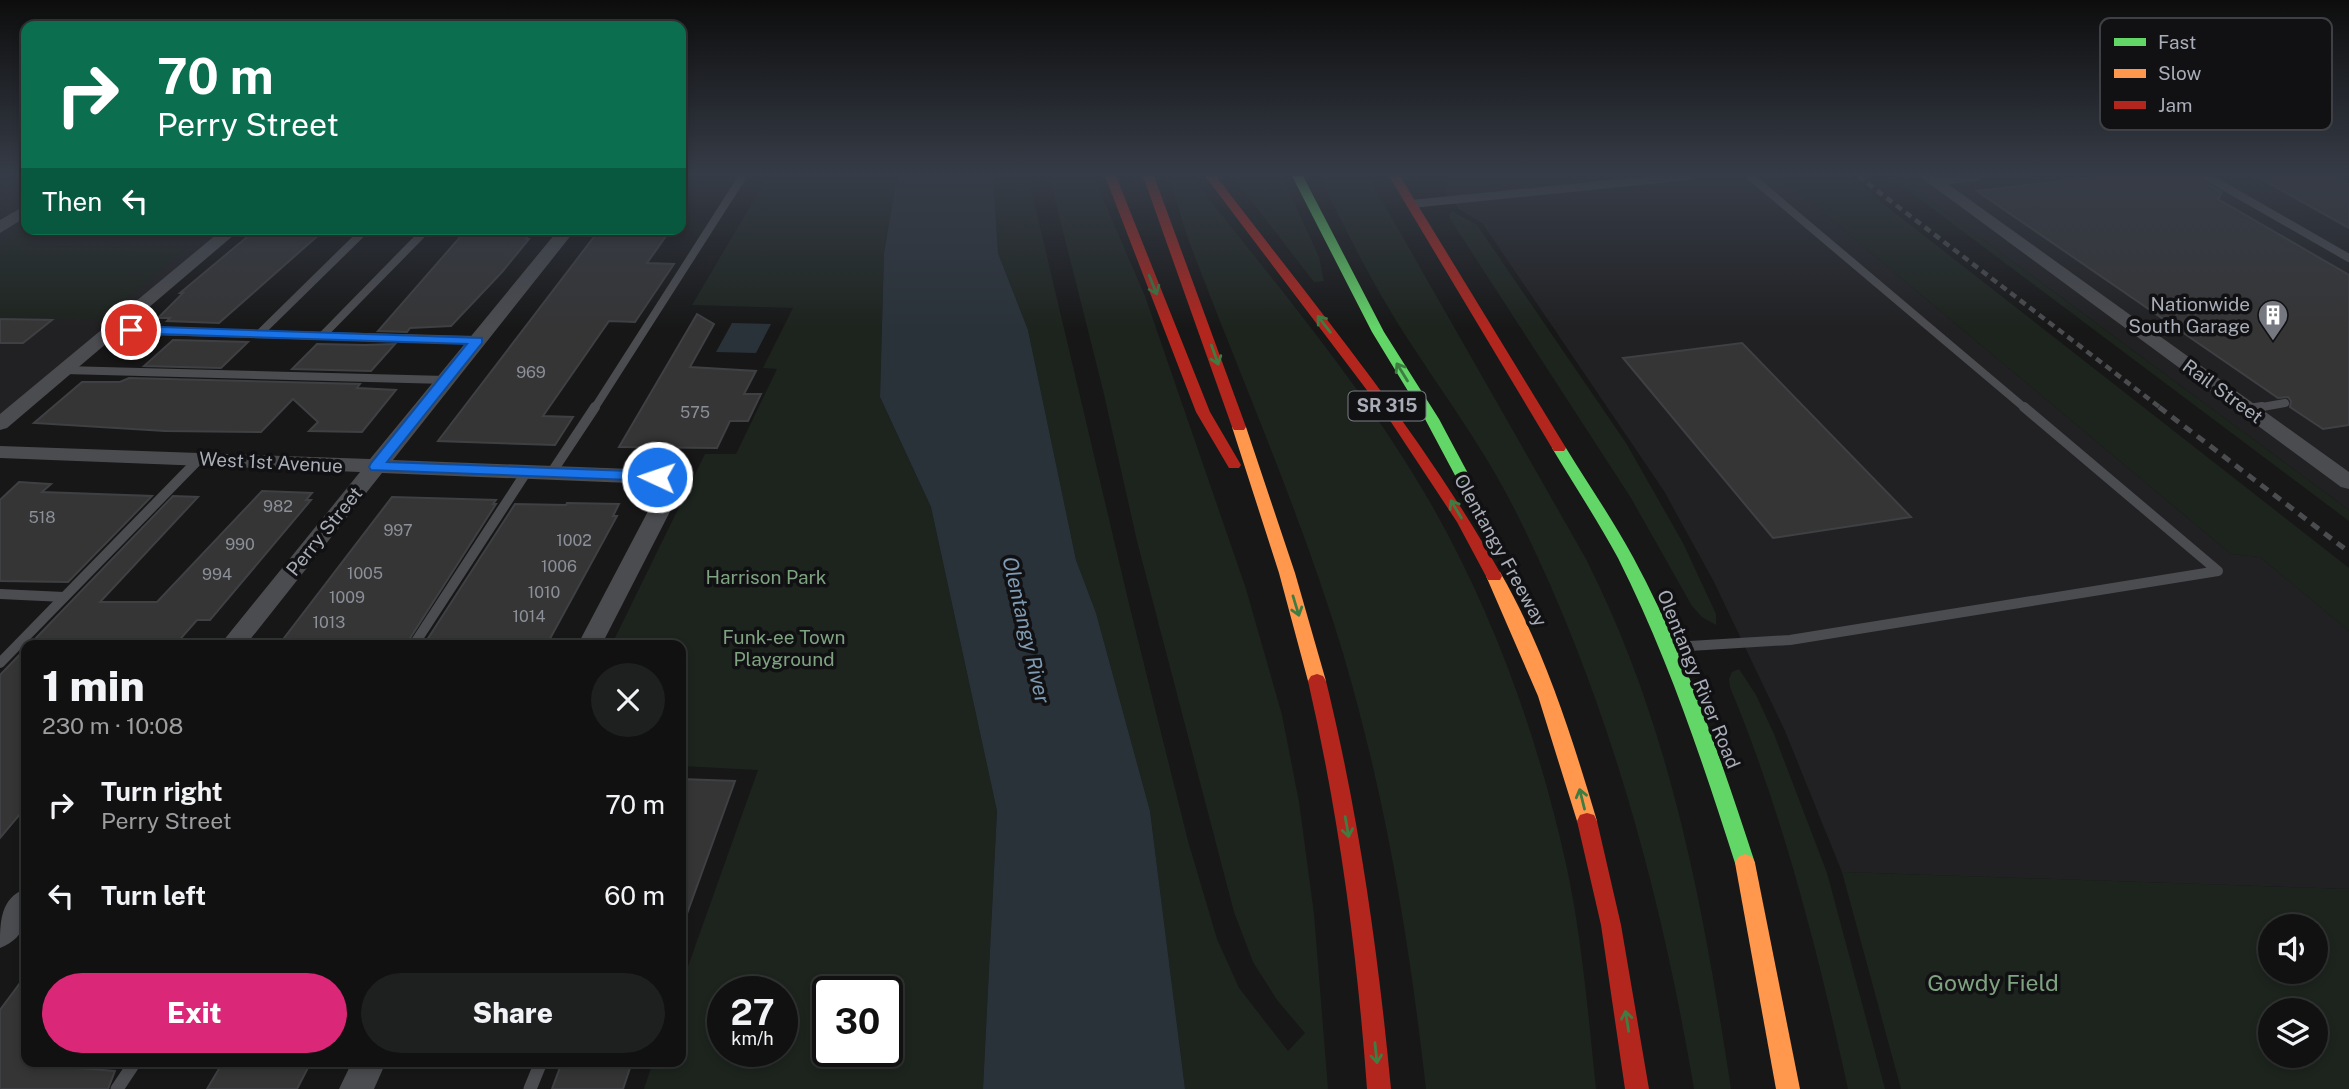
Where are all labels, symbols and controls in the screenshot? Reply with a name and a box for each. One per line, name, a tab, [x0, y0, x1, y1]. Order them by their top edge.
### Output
legend	[2100, 18, 2332, 130]
text: Fast	[2158, 31, 2196, 53]
text: 70 m	[157, 47, 274, 105]
icon: right	[42, 49, 133, 140]
text: Slow	[2158, 62, 2202, 84]
text: Jam	[2158, 94, 2192, 116]
text: Perry Street	[157, 106, 339, 143]
icon: left	[116, 182, 154, 220]
text: Then	[42, 186, 102, 217]
one-way arrow	[1148, 274, 1161, 296]
place label: Nationwide South Garage	[2128, 293, 2250, 337]
building icon: Nationwide South Garage	[2256, 298, 2290, 342]
pin	[101, 300, 161, 360]
icon: arrive	[112, 311, 150, 349]
one-way arrow	[1316, 315, 1332, 333]
one-way arrow	[1210, 344, 1222, 366]
street label: Rail Street	[2179, 355, 2267, 427]
house number: 969	[516, 363, 546, 382]
one-way arrow	[1395, 363, 1409, 383]
road number: SR 315	[1348, 392, 1426, 420]
house number: 575	[680, 403, 710, 422]
position arrow	[620, 440, 694, 514]
street label: West 1st Avenue	[199, 447, 343, 477]
street label: Olentangy Freeway	[1450, 470, 1552, 630]
street label: Perry Street	[281, 482, 367, 580]
house number: 982	[263, 497, 293, 516]
one-way arrow	[1448, 499, 1462, 519]
house number: 518	[28, 508, 56, 527]
house number: 997	[383, 521, 413, 540]
house number: 1002	[556, 531, 592, 550]
house number: 990	[225, 535, 255, 554]
water label: Olentangy River	[997, 554, 1056, 707]
house number: 1006	[541, 557, 577, 576]
house number: 1005	[347, 564, 383, 583]
house number: 994	[202, 565, 232, 584]
park label: Harrison Park	[705, 566, 827, 588]
house number: 1010	[528, 583, 561, 602]
street label: Olentangy River Road	[1653, 587, 1745, 771]
house number: 1009	[329, 588, 365, 607]
one-way arrow	[1291, 594, 1303, 616]
house number: 1014	[513, 607, 545, 626]
house number: 1013	[313, 613, 345, 632]
park label: Funk-ee Town Playground	[723, 626, 845, 670]
text: 1 min	[42, 661, 145, 710]
button: close	[591, 663, 665, 737]
text: 230 m · 10:08	[42, 712, 183, 739]
text: Turn right	[101, 776, 223, 807]
icon: right	[42, 786, 80, 824]
one-way arrow	[1575, 788, 1588, 811]
text: 70 m	[605, 789, 665, 820]
text: Perry Street	[101, 807, 232, 834]
one-way arrow	[1341, 815, 1354, 838]
icon: left	[42, 877, 80, 915]
text: Turn left	[101, 880, 206, 911]
text: 60 m	[604, 880, 665, 911]
map controls	[2258, 914, 2328, 1068]
button: sound	[2258, 914, 2328, 984]
park label: Gowdy Field	[1927, 969, 2059, 996]
button: Exit	[42, 973, 347, 1053]
button: Share	[361, 973, 665, 1053]
speed limit sign: 30	[812, 976, 903, 1067]
text: 27	[730, 992, 775, 1033]
button: layers	[2258, 998, 2328, 1068]
one-way arrow	[1621, 1011, 1634, 1033]
text: km/h	[731, 1028, 774, 1049]
one-way arrow	[1370, 1041, 1383, 1063]

